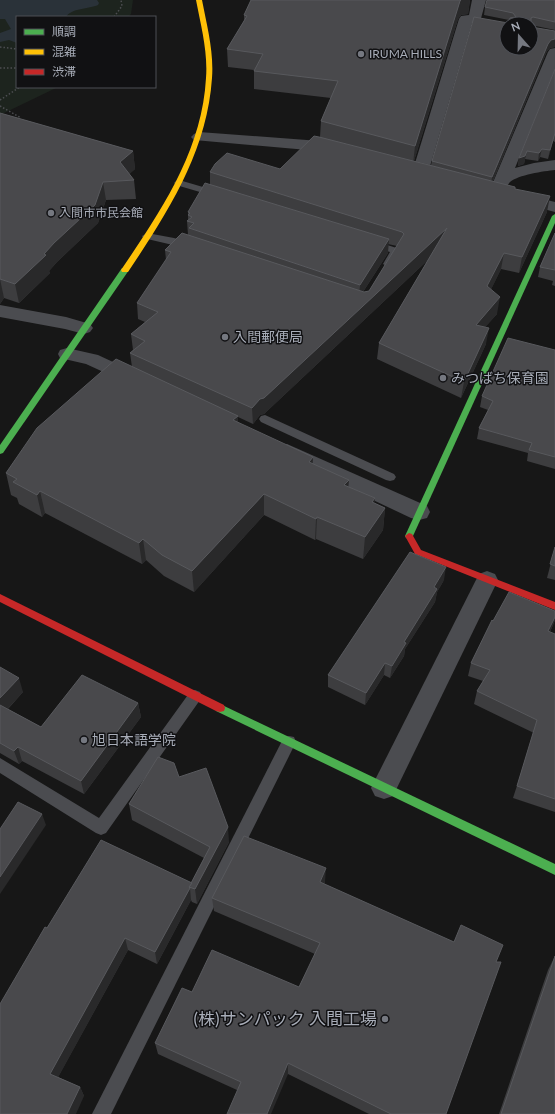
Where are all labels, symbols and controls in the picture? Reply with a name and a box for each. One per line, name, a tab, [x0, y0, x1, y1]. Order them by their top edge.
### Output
legend	[16, 16, 156, 88]
north arrow	[499, 16, 539, 56]
text: N	[509, 19, 522, 34]
text: 順調	[52, 24, 76, 39]
text: 混雑	[52, 44, 76, 59]
place label: IRUMA HILLS	[369, 46, 442, 61]
marker: IRUMA HILLS	[356, 49, 366, 59]
text: 渋滞	[52, 64, 76, 79]
place label: 入間市市民会館	[59, 205, 143, 220]
marker: 入間市市民会館	[46, 208, 56, 218]
place label: 入間郵便局	[233, 328, 303, 345]
marker: 入間郵便局	[220, 332, 230, 342]
place label: みつばち保育園	[451, 369, 549, 386]
marker: みつばち保育園	[438, 373, 448, 383]
place label: 旭日本語学院	[92, 731, 176, 748]
marker: 旭日本語学院	[79, 735, 89, 745]
place label: (株)サンパック 入間工場	[194, 1008, 377, 1029]
marker: (株)サンパック 入間工場	[380, 1014, 390, 1024]

